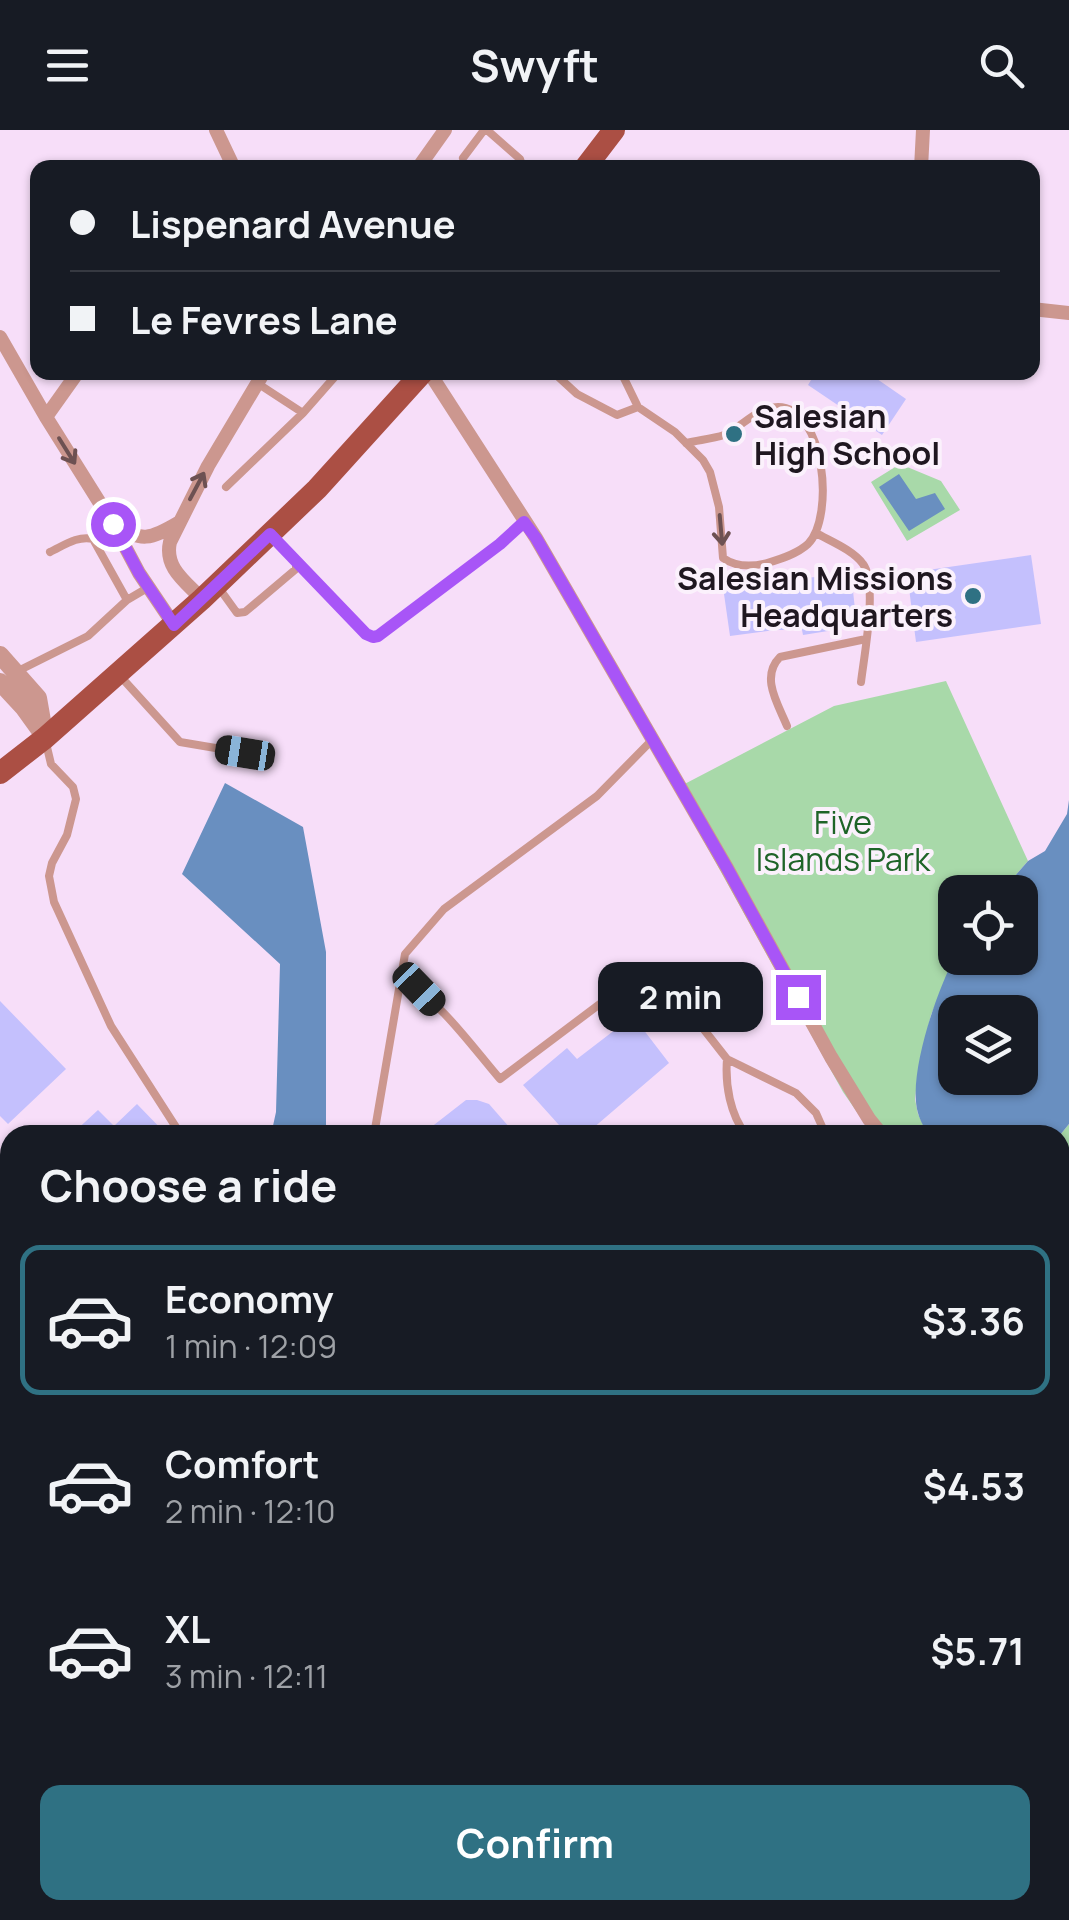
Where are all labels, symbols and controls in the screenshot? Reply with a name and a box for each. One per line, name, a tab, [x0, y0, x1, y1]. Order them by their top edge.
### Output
text: Swyft	[470, 34, 599, 96]
icon: menu	[40, 38, 95, 93]
icon: search	[974, 38, 1029, 93]
text: Lispenard Avenue	[130, 197, 456, 249]
text: Le Fevres Lane	[130, 293, 398, 345]
place label: Salesian High School	[754, 394, 940, 475]
marker: Salesian High School	[723, 423, 745, 445]
one-way arrow	[57, 436, 77, 465]
one-way arrow	[188, 472, 207, 502]
route start	[91, 502, 136, 547]
one-way arrow	[711, 514, 730, 546]
place label: Salesian Missions Headquarters	[677, 556, 953, 637]
marker: Salesian Missions Headquarters	[962, 585, 984, 607]
car	[213, 733, 277, 773]
park label: Five Islands Park	[756, 800, 931, 881]
map controls	[938, 875, 1038, 1095]
button: locate	[938, 875, 1038, 975]
car	[387, 957, 451, 1021]
callout: 2 min	[598, 962, 763, 1032]
text: 2 min	[639, 975, 722, 1019]
route end	[776, 975, 821, 1020]
button: layers	[938, 995, 1038, 1095]
text: Choose a ride	[40, 1154, 337, 1216]
text: Economy	[165, 1272, 334, 1324]
icon: car	[45, 1275, 135, 1365]
text: $3.36	[922, 1294, 1025, 1346]
text: 1 min · 12:09	[165, 1324, 337, 1368]
text: Comfort	[165, 1437, 319, 1489]
icon: car	[45, 1440, 135, 1530]
text: $4.53	[923, 1459, 1025, 1511]
text: 2 min · 12:10	[165, 1489, 336, 1533]
text: XL	[165, 1602, 210, 1654]
icon: car	[45, 1605, 135, 1695]
text: $5.71	[930, 1624, 1025, 1676]
text: 3 min · 12:11	[165, 1654, 328, 1698]
button: Confirm	[40, 1785, 1030, 1900]

